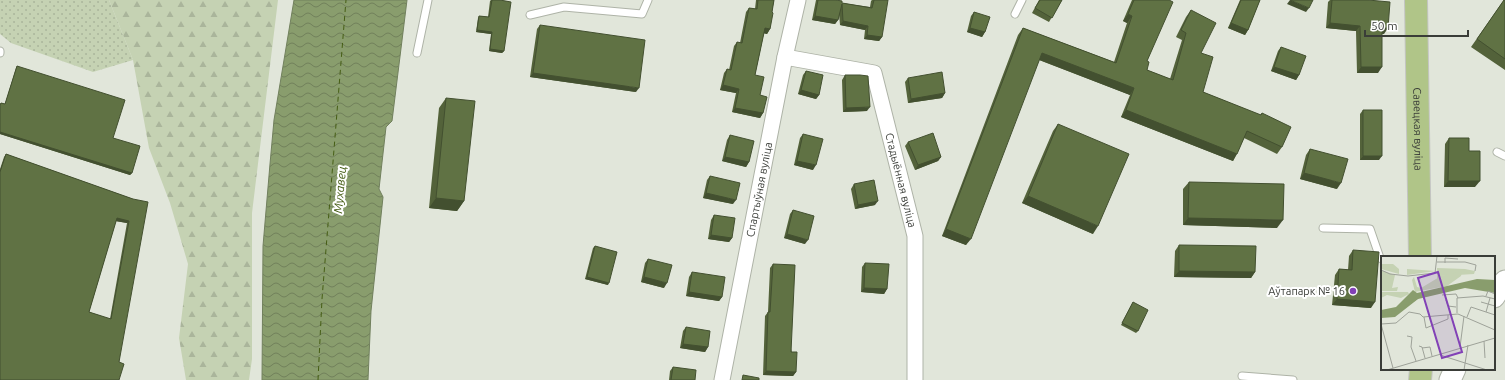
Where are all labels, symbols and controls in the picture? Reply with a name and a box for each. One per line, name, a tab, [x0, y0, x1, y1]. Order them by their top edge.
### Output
scale bar	[1365, 12, 1468, 38]
text: 50 m	[1371, 19, 1398, 32]
street label: Савецкая вуліца	[1411, 87, 1425, 171]
street label: Стадыённая вуліца	[883, 132, 919, 229]
street label: Спартыўная вуліца	[744, 141, 774, 238]
water label: Мухавец	[331, 166, 348, 214]
inset map	[1381, 256, 1495, 370]
place label: Аўтапарк № 16	[1268, 285, 1345, 297]
marker: Аўтапарк № 16	[1348, 286, 1358, 296]

